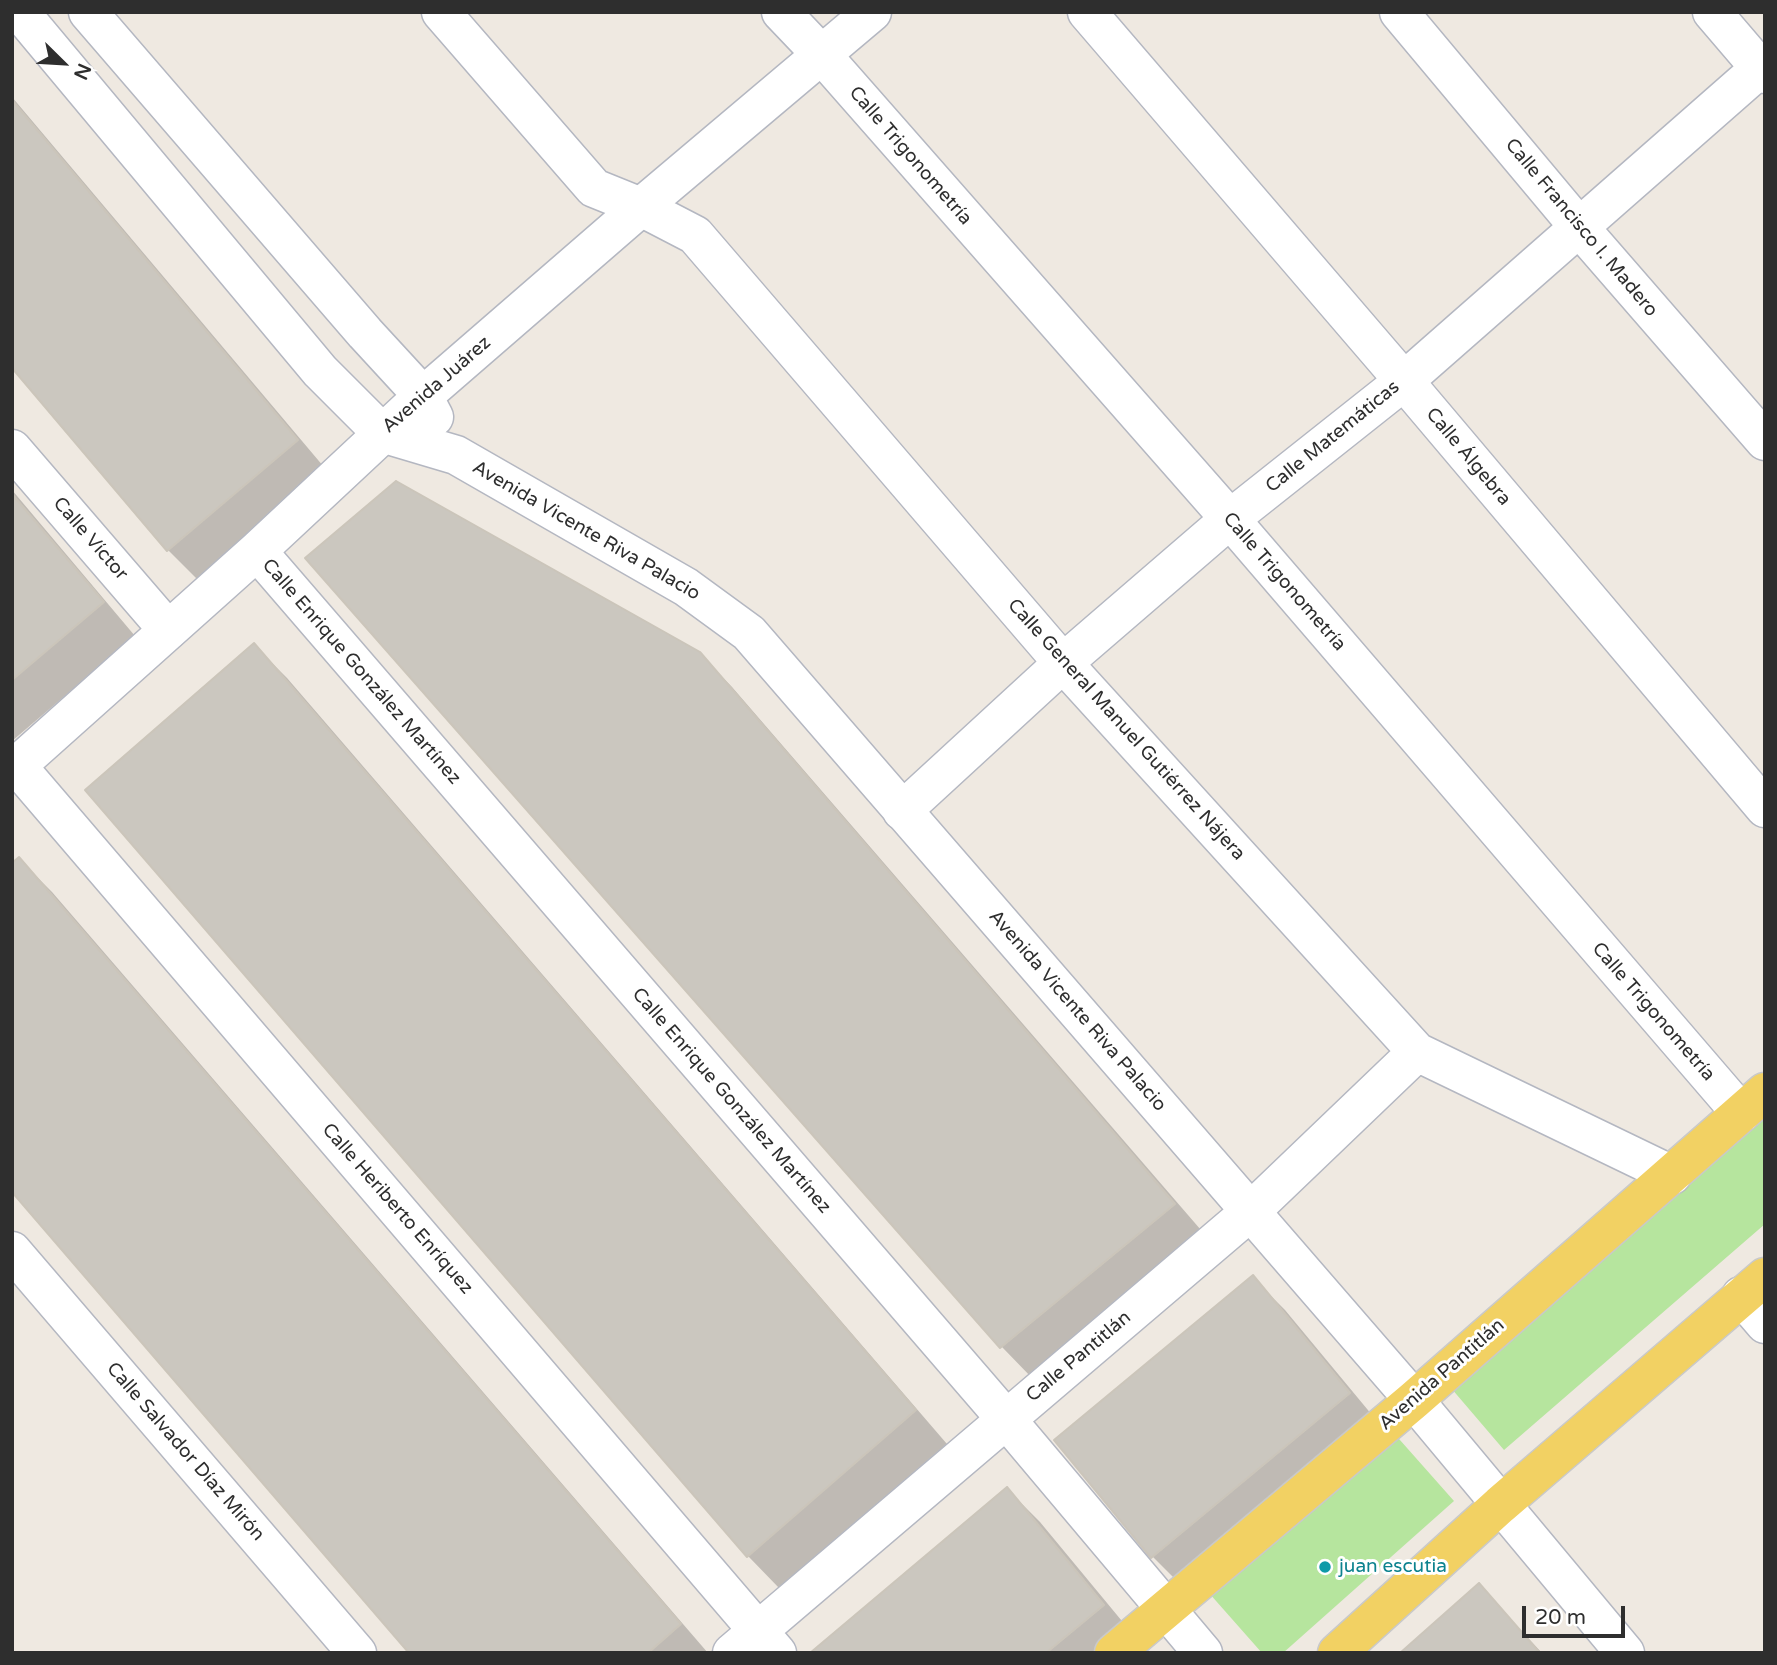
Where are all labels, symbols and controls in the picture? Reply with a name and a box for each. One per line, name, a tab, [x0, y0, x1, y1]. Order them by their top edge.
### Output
north arrow	[28, 28, 98, 98]
text: N	[69, 60, 95, 83]
street label: Calle Trigonometría	[844, 82, 976, 230]
street label: Calle Francisco I. Madero	[1500, 134, 1662, 322]
street label: Avenida Juárez	[378, 332, 496, 438]
street label: Calle Matemáticas	[1262, 376, 1404, 498]
street label: Calle Álgebra	[1421, 404, 1515, 510]
street label: Avenida Vicente Riva Palacio	[468, 456, 704, 606]
street label: Calle Víctor	[48, 493, 132, 585]
street label: Calle Trigonometría	[1218, 508, 1350, 656]
street label: Calle Enrique González Martínez	[257, 555, 465, 789]
street label: Calle General Manuel Gutiérrez Nájera	[1002, 594, 1250, 866]
street label: Avenida Vicente Riva Palacio	[983, 906, 1171, 1116]
street label: Calle Trigonometría	[1587, 938, 1719, 1086]
street label: Calle Enrique González Martínez	[627, 984, 835, 1218]
street label: Calle Heriberto Enríquez	[317, 1119, 477, 1299]
street label: Calle Pantitlán	[1022, 1307, 1136, 1407]
street label: Avenida Pantitlán	[1375, 1314, 1509, 1436]
street label: Calle Salvador Díaz Mirón	[101, 1358, 269, 1546]
place label: juan escutia	[1339, 1556, 1447, 1578]
marker: juan escutia	[1317, 1559, 1333, 1575]
scale bar	[1525, 1592, 1628, 1636]
text: 20 m	[1535, 1605, 1586, 1630]

